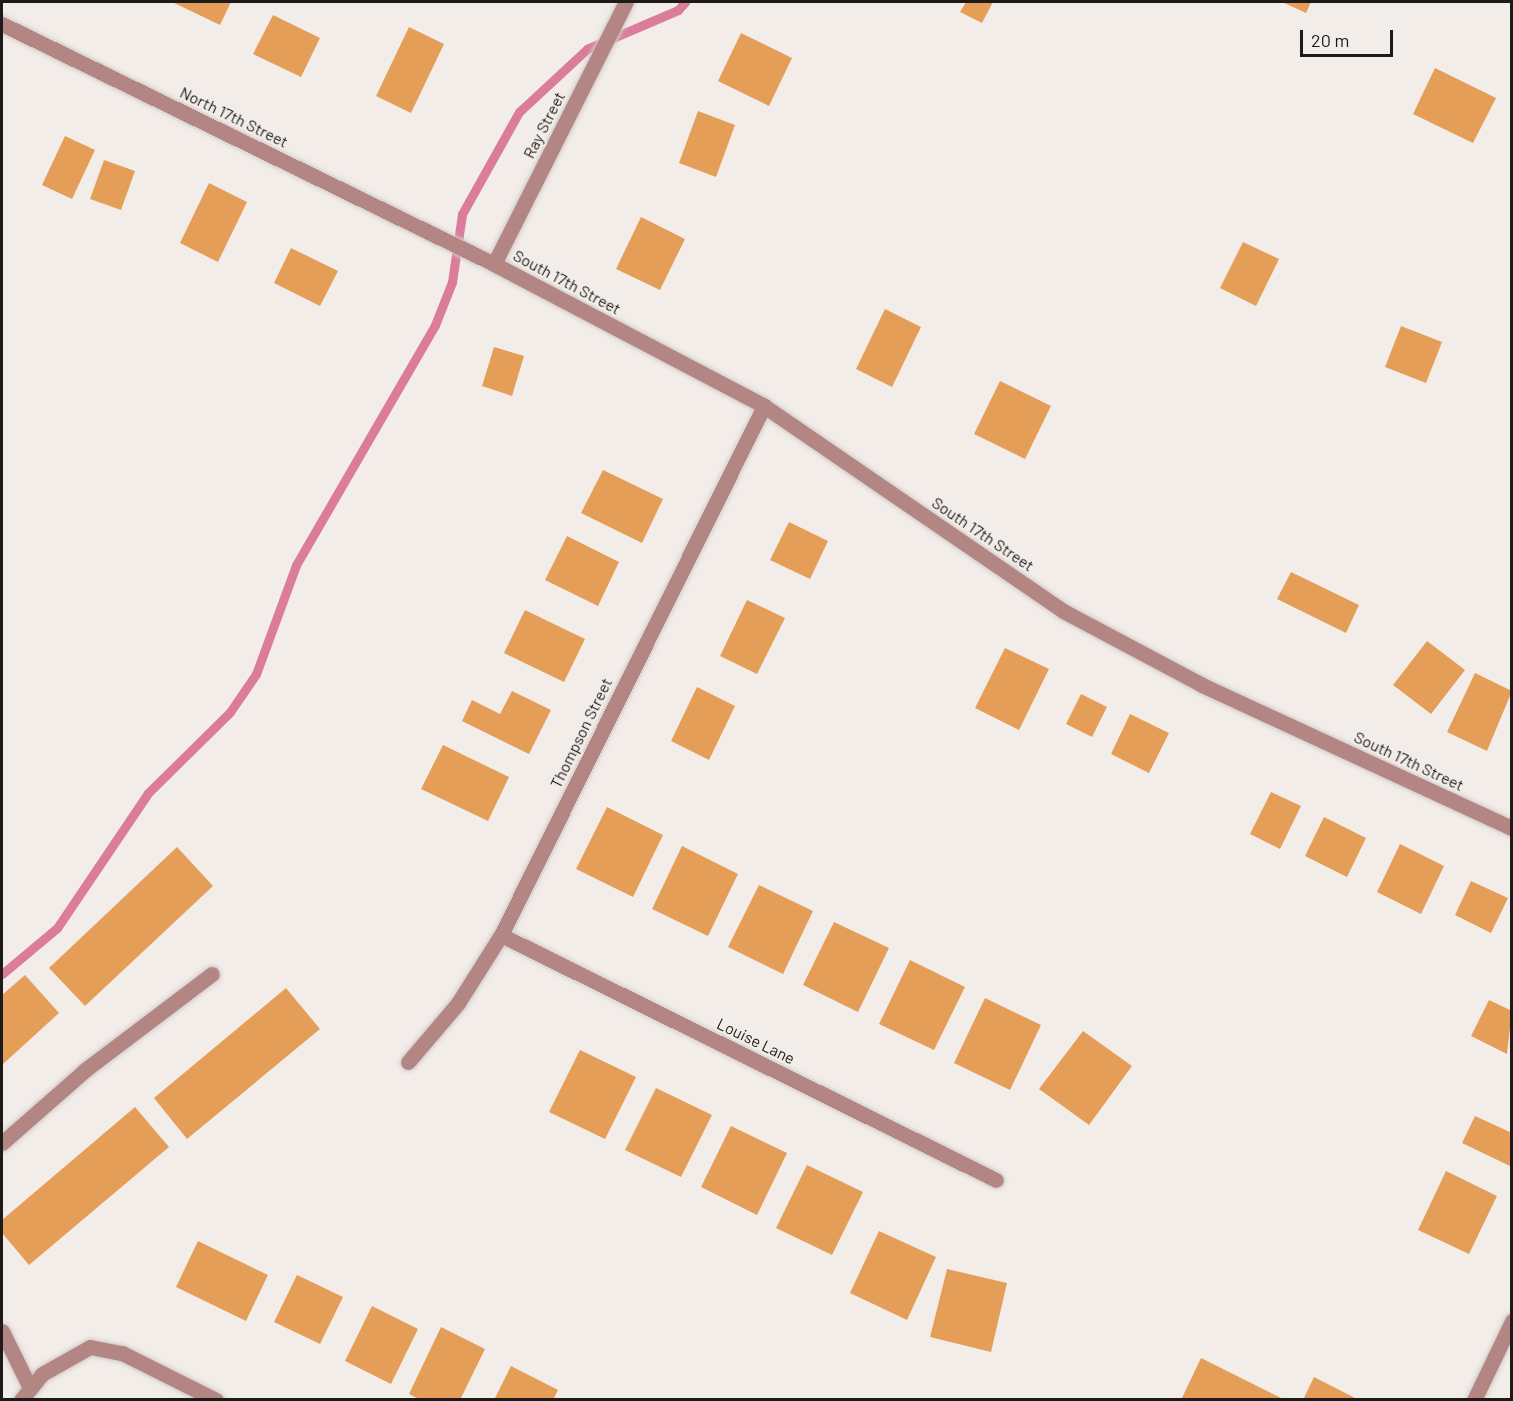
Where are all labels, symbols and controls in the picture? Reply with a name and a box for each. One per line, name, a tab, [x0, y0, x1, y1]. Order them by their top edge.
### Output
scale bar	[1303, 18, 1396, 56]
text: 20 m	[1311, 29, 1349, 51]
street label: North 17th Street	[177, 83, 291, 151]
street label: Ray Street	[519, 89, 569, 161]
street label: South 17th Street	[510, 246, 624, 318]
street label: South 17th Street	[928, 493, 1038, 575]
street label: Thompson Street	[546, 675, 616, 791]
street label: South 17th Street	[1351, 727, 1467, 795]
street label: Louise Lane	[714, 1014, 798, 1068]

